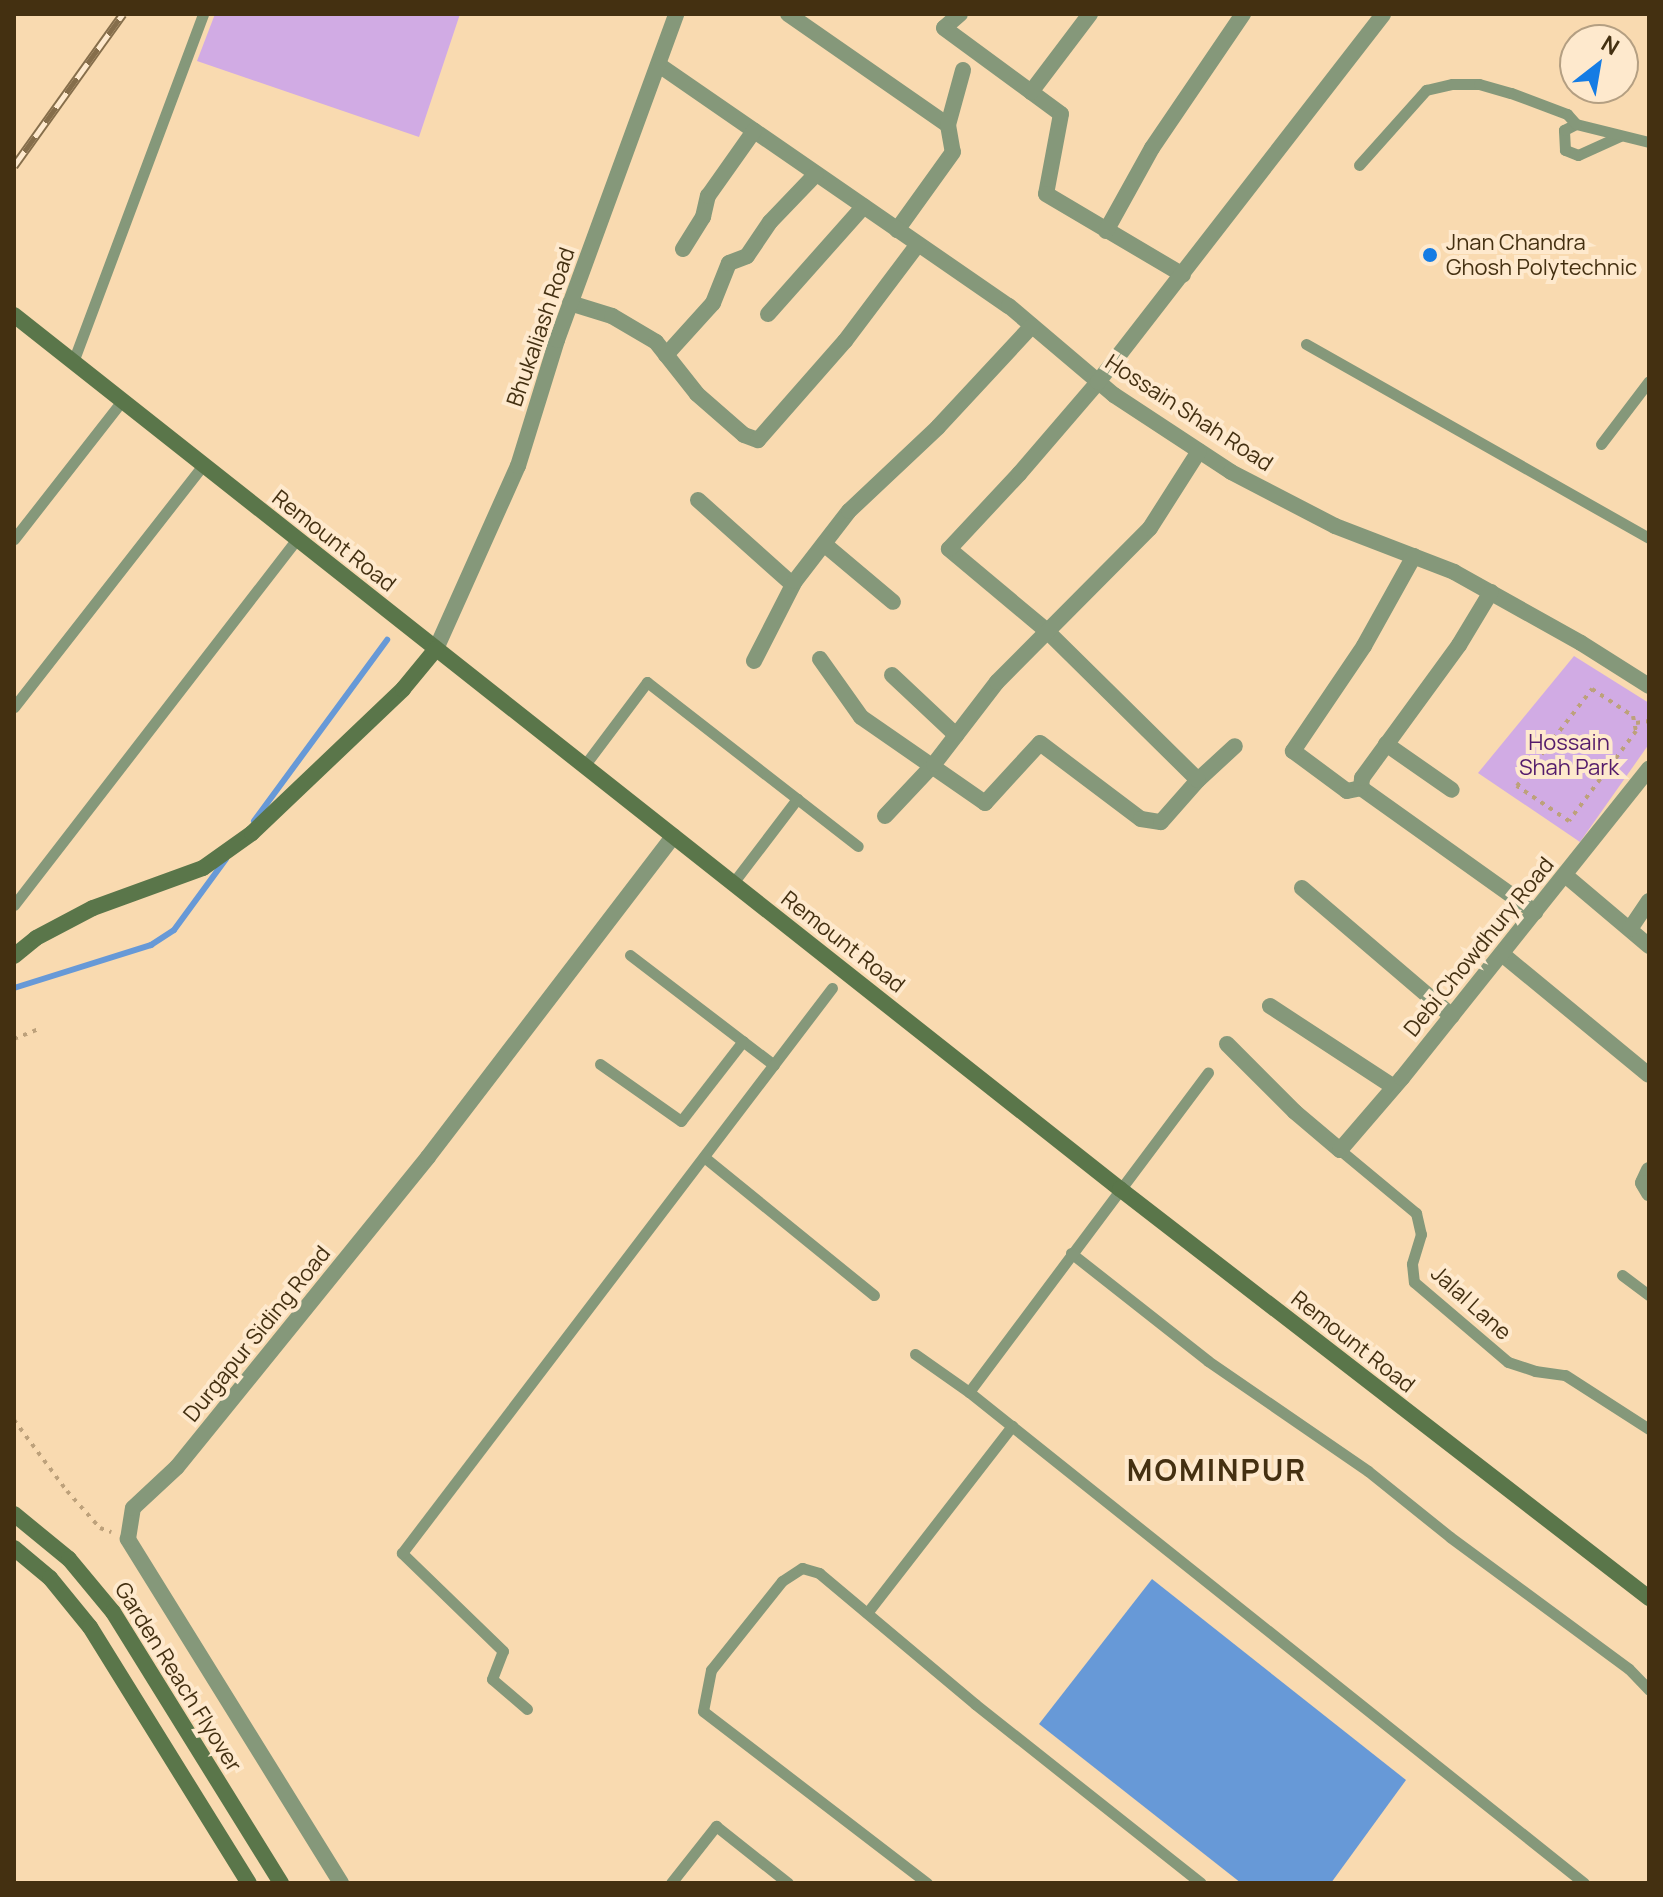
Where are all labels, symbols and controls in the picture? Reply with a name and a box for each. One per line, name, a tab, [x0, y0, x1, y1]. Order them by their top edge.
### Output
north arrow	[1559, 24, 1639, 104]
text: N	[1596, 28, 1625, 62]
place label: Jnan Chandra Ghosh Polytechnic	[1446, 229, 1637, 280]
street label: Bhukaliash Road	[501, 244, 581, 410]
marker: Jnan Chandra Ghosh Polytechnic	[1421, 246, 1439, 264]
street label: Hossain Shah Road	[1100, 349, 1278, 477]
street label: Remount Road	[267, 485, 401, 597]
park label: Hossain Shah Park	[1519, 729, 1619, 780]
street label: Debi Chowdhury Road	[1399, 852, 1559, 1042]
street label: Remount Road	[776, 886, 910, 998]
street label: Durgapur Siding Road	[178, 1241, 336, 1427]
street label: Jalal Lane	[1426, 1260, 1516, 1346]
street label: Remount Road	[1286, 1286, 1420, 1398]
district label: MOMINPUR	[1127, 1452, 1307, 1488]
street label: Garden Reach Flyover	[109, 1577, 247, 1777]

